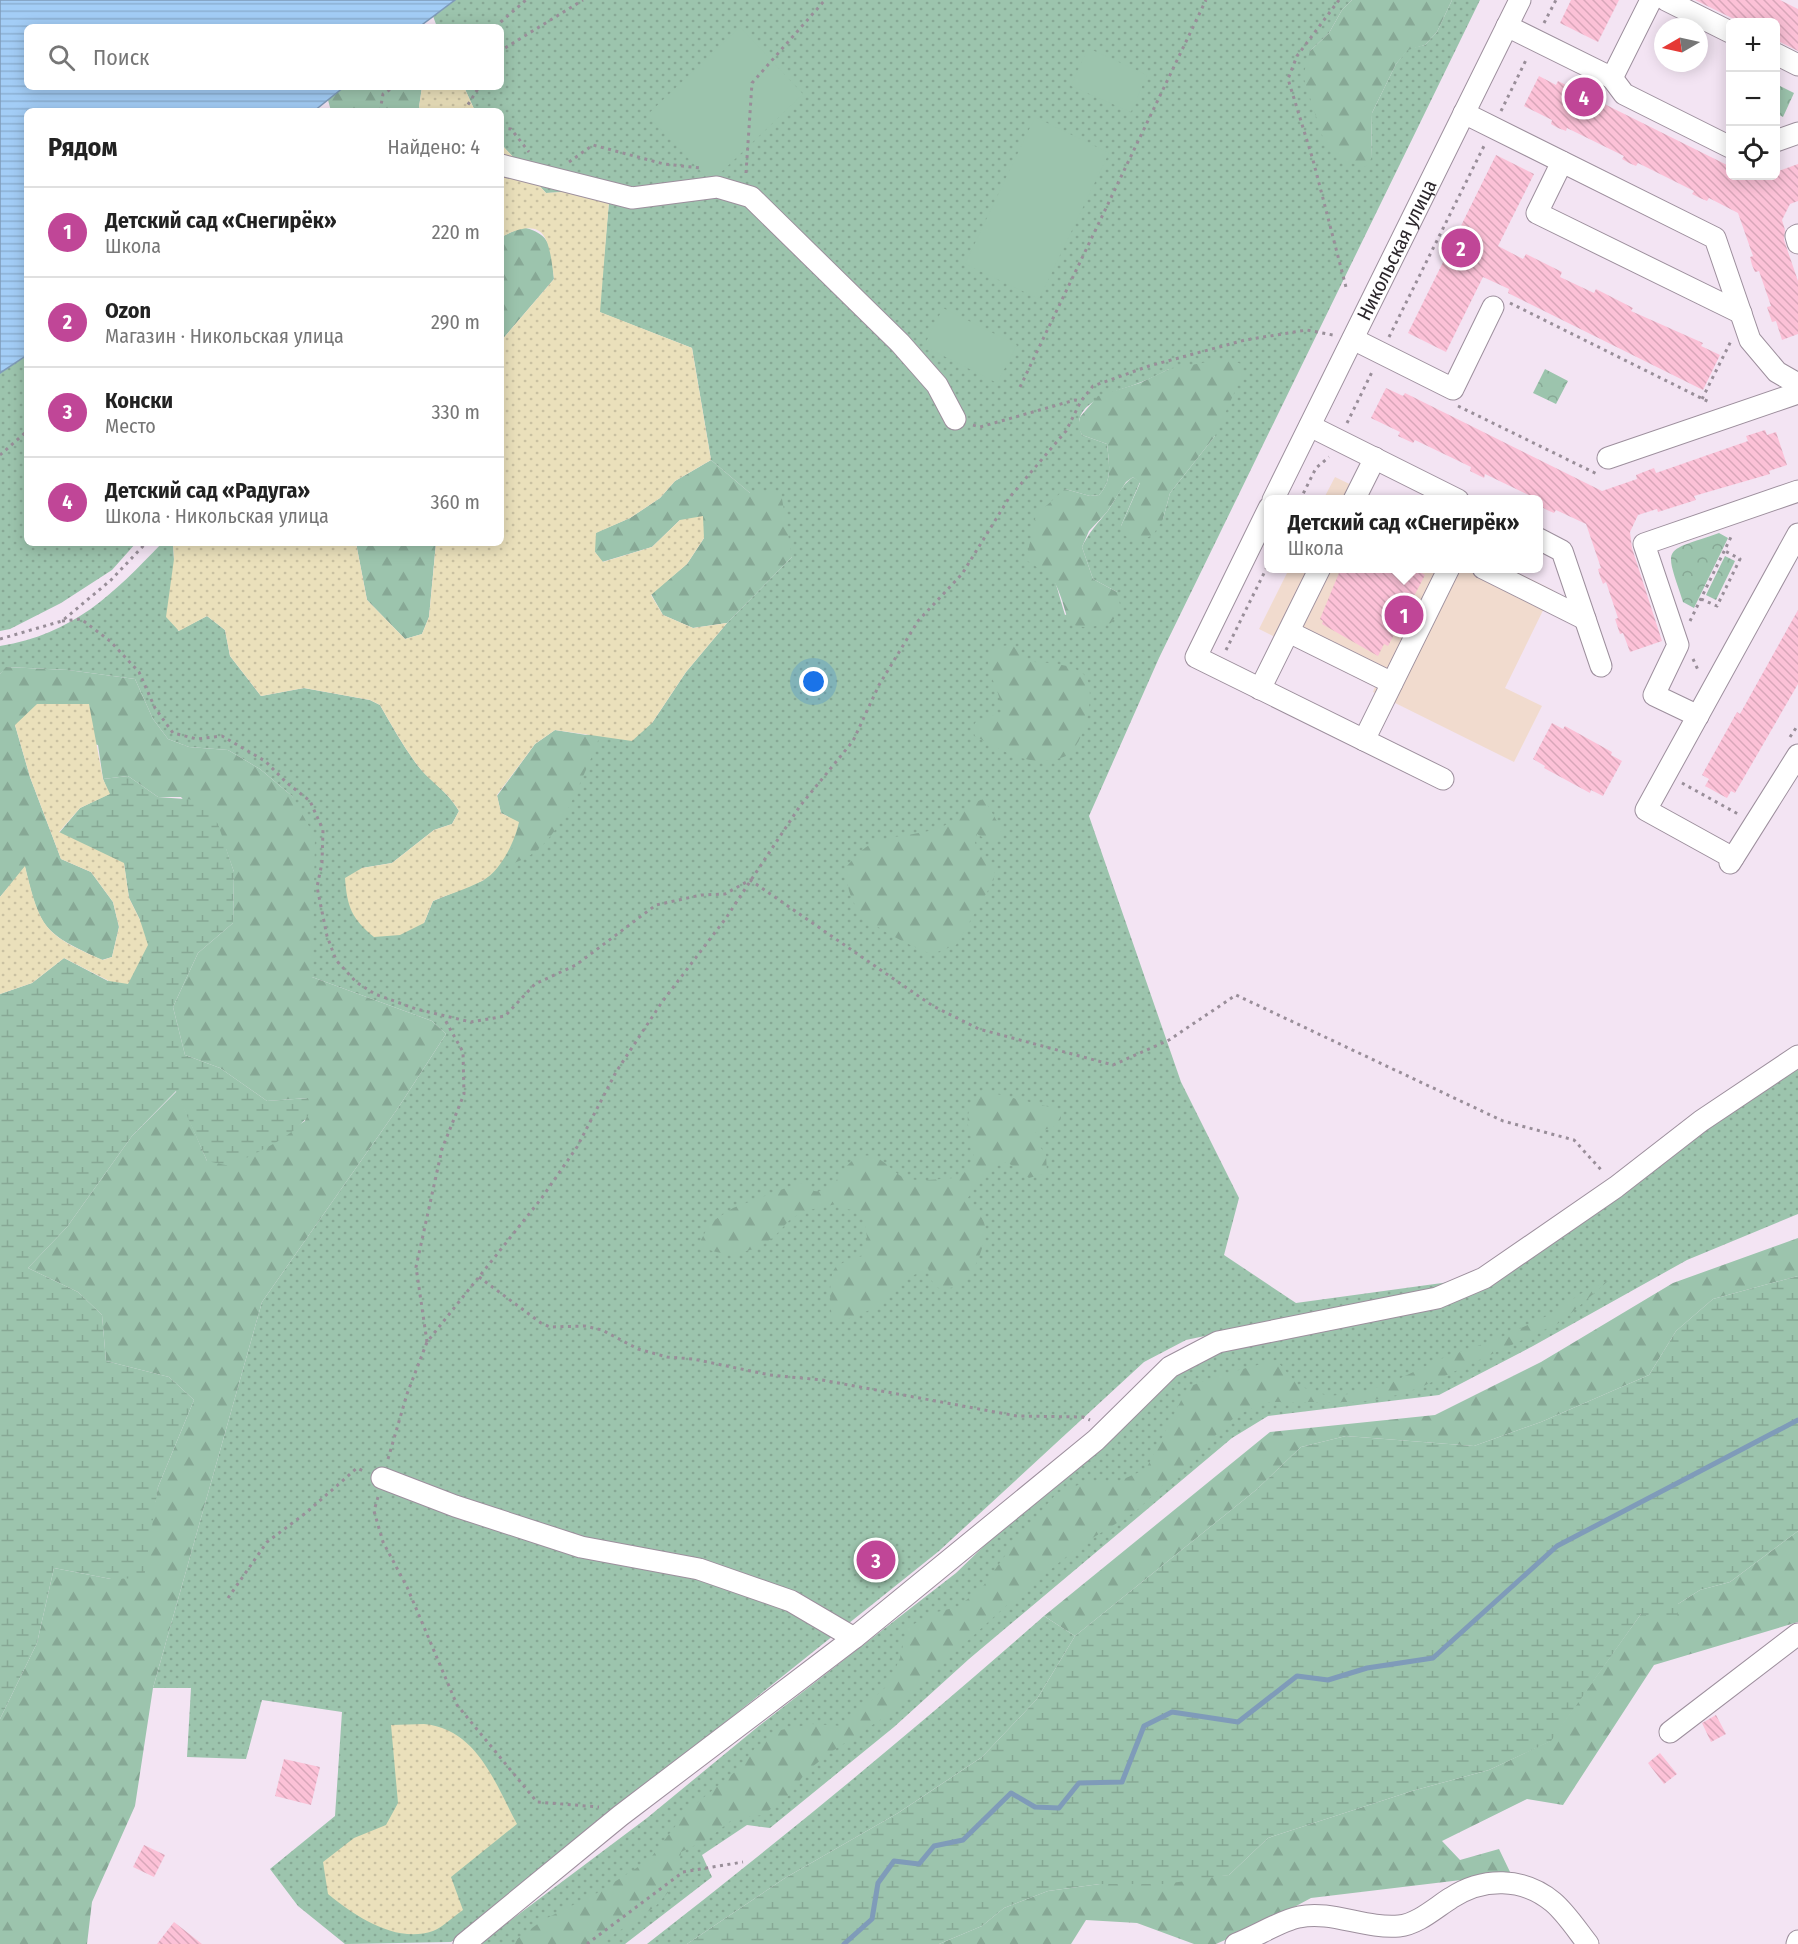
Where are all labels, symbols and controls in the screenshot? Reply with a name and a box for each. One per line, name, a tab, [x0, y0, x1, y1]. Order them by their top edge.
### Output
north arrow	[1654, 18, 1708, 72]
map controls	[1726, 18, 1780, 180]
button: +	[1726, 18, 1780, 72]
search box	[24, 24, 504, 90]
icon: search	[45, 41, 78, 74]
text: Поиск	[93, 44, 149, 71]
button: −	[1726, 72, 1780, 126]
pin: 4	[1564, 74, 1604, 120]
button: locate	[1726, 126, 1780, 180]
text: Рядом	[48, 132, 117, 163]
text: Найдено: 4	[388, 135, 480, 159]
street label: Никольская улица	[1352, 175, 1441, 324]
text: Детский сад «Снегирёк»	[105, 207, 337, 234]
text: 1	[63, 220, 72, 244]
text: 220 m	[432, 220, 480, 244]
pin: 2	[1442, 226, 1480, 270]
text: Школа	[105, 234, 161, 258]
text: Ozon	[105, 297, 151, 324]
text: 2	[63, 310, 72, 334]
text: 290 m	[431, 310, 480, 334]
text: Магазин · Никольская улица	[105, 324, 344, 348]
text: Конски	[105, 387, 173, 414]
text: 3	[63, 400, 72, 424]
text: 330 m	[431, 400, 480, 424]
text: Место	[105, 414, 156, 438]
text: Детский сад «Радуга»	[105, 477, 310, 504]
text: 4	[62, 490, 73, 514]
text: 360 m	[431, 490, 480, 514]
popup	[1264, 495, 1543, 573]
text: Школа · Никольская улица	[105, 504, 329, 528]
text: Детский сад «Снегирёк»	[1288, 509, 1519, 536]
text: Школа	[1288, 536, 1344, 560]
pin: 1	[1384, 592, 1424, 638]
your location	[799, 667, 828, 696]
pin: 3	[856, 1538, 896, 1582]

